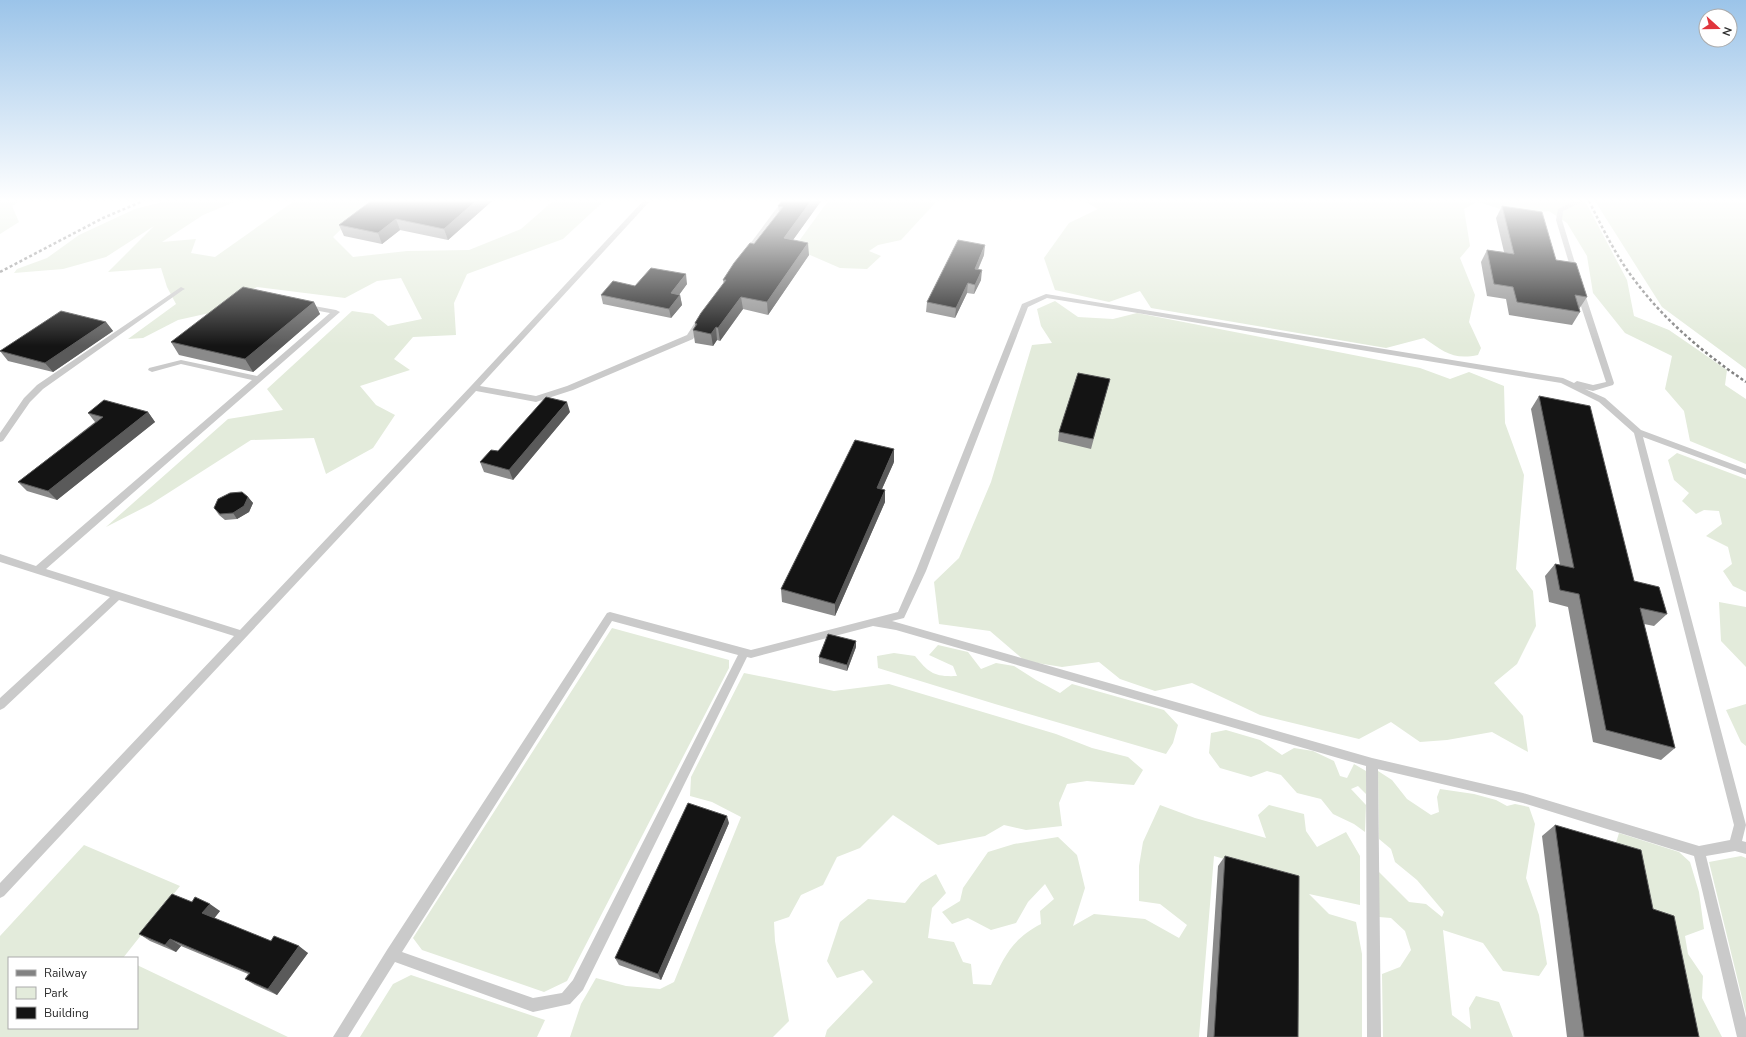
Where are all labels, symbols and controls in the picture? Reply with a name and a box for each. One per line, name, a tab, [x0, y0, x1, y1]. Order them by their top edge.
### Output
north arrow	[1698, 8, 1738, 48]
text: N	[1718, 25, 1735, 38]
legend	[8, 957, 138, 1029]
text: Railway	[44, 965, 88, 981]
text: Park	[44, 985, 69, 1001]
text: Building	[44, 1005, 89, 1021]

